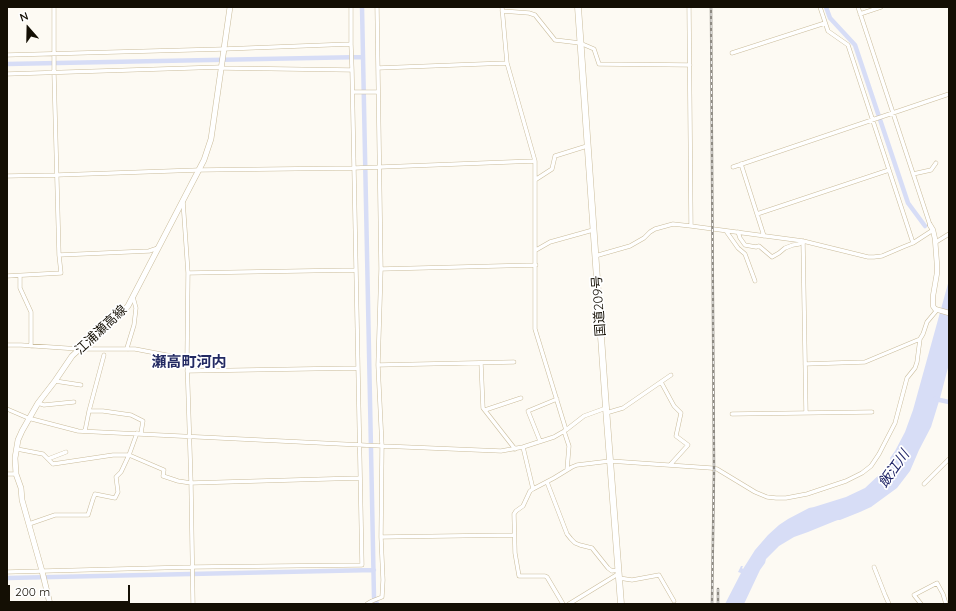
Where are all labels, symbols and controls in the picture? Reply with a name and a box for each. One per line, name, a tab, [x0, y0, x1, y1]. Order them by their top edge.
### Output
north arrow	[8, 8, 48, 48]
text: N	[18, 9, 30, 25]
street label: 国道209号	[589, 275, 609, 337]
street label: 江浦瀬高線	[72, 302, 130, 358]
district label: 瀬高町河内	[152, 353, 226, 371]
water label: 飯江川	[875, 447, 913, 491]
scale bar	[10, 577, 132, 603]
text: 200 m	[15, 584, 50, 599]

